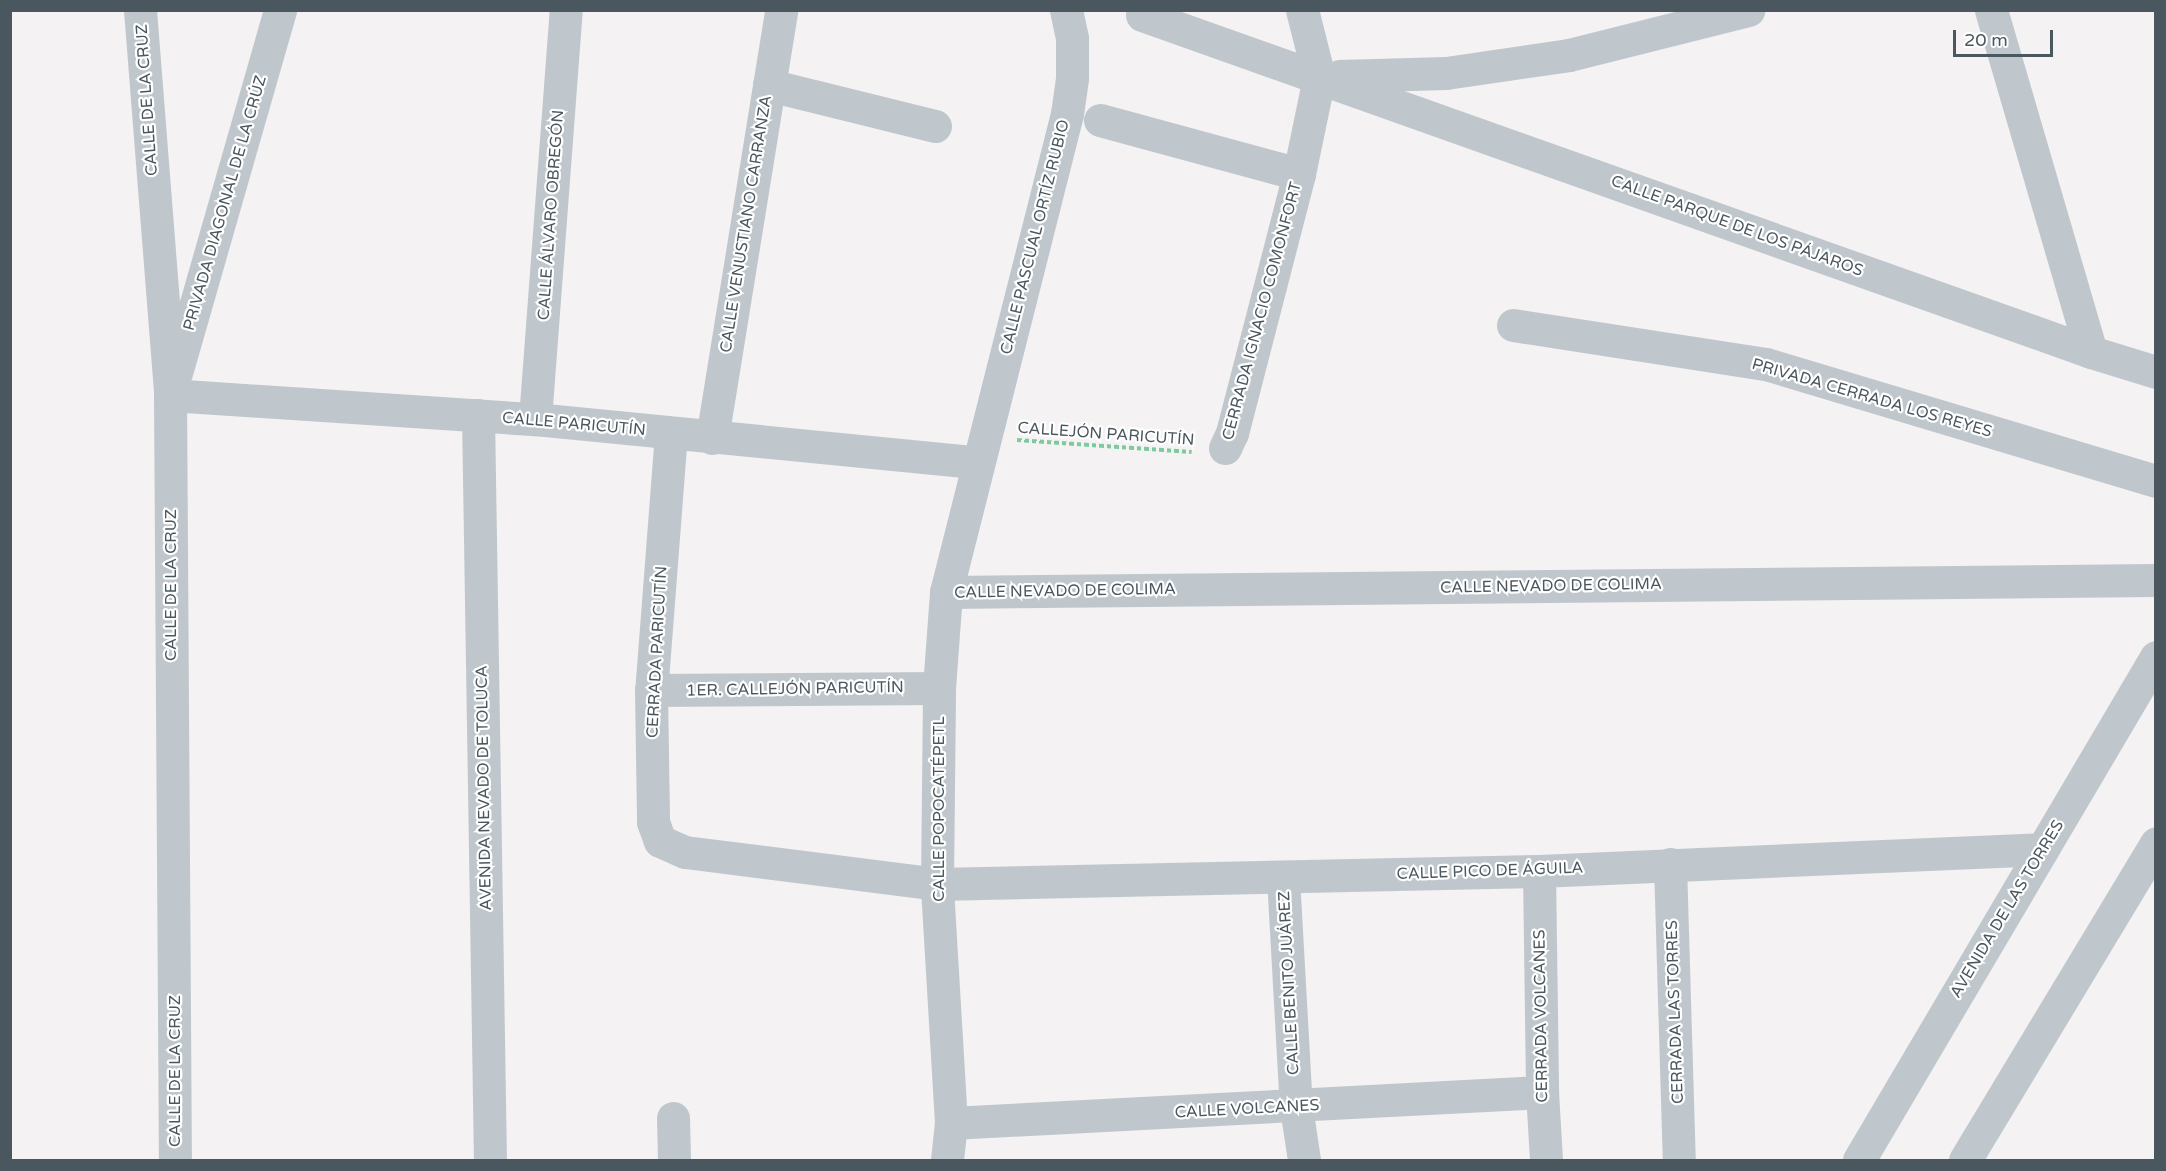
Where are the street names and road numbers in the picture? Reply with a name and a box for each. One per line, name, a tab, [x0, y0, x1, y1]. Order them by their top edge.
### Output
street label: CALLE DE LA CRUZ	[132, 23, 162, 177]
street label: PRIVADA DIAGONAL DE LA CRÚZ	[179, 73, 271, 333]
street label: CALLE VENUSTIANO CARRANZA	[716, 94, 776, 354]
street label: CALLE ÁLVARO OBREGÓN	[534, 109, 568, 321]
street label: CALLE PASCUAL ORTÍZ RUBIO	[997, 118, 1073, 356]
street label: CALLE PARQUE DE LOS PÁJAROS	[1608, 171, 1866, 281]
street label: CERRADA IGNACIO COMONFORT	[1218, 180, 1306, 442]
street label: PRIVADA CERRADA LOS REYES	[1750, 354, 1994, 442]
street label: CALLE PARICUTÍN	[501, 408, 647, 440]
street label: CALLEJÓN PARICUTÍN	[1017, 418, 1195, 450]
street label: CALLE DE LA CRUZ	[161, 509, 181, 661]
street label: CERRADA PARICUTÍN	[643, 565, 671, 739]
street label: CALLE NEVADO DE COLIMA	[1440, 574, 1662, 598]
street label: CALLE NEVADO DE COLIMA	[954, 579, 1176, 603]
street label: AVENIDA NEVADO DE TOLUCA	[472, 665, 496, 911]
street label: 1ER. CALLEJÓN PARICUTÍN	[686, 678, 904, 700]
street label: CALLE POPOCATÉPETL	[929, 716, 949, 902]
street label: AVENIDA DE LAS TORRES	[1946, 817, 2068, 1001]
street label: CALLE PICO DE ÁGUILA	[1396, 858, 1584, 884]
street label: CALLE BENITO JUÁREZ	[1275, 891, 1303, 1075]
street label: CERRADA LAS TORRES	[1662, 920, 1688, 1104]
street label: CERRADA VOLCANES	[1530, 929, 1552, 1103]
street label: CALLE DE LA CRUZ	[165, 995, 185, 1147]
street label: CALLE VOLCANES	[1174, 1096, 1320, 1122]

